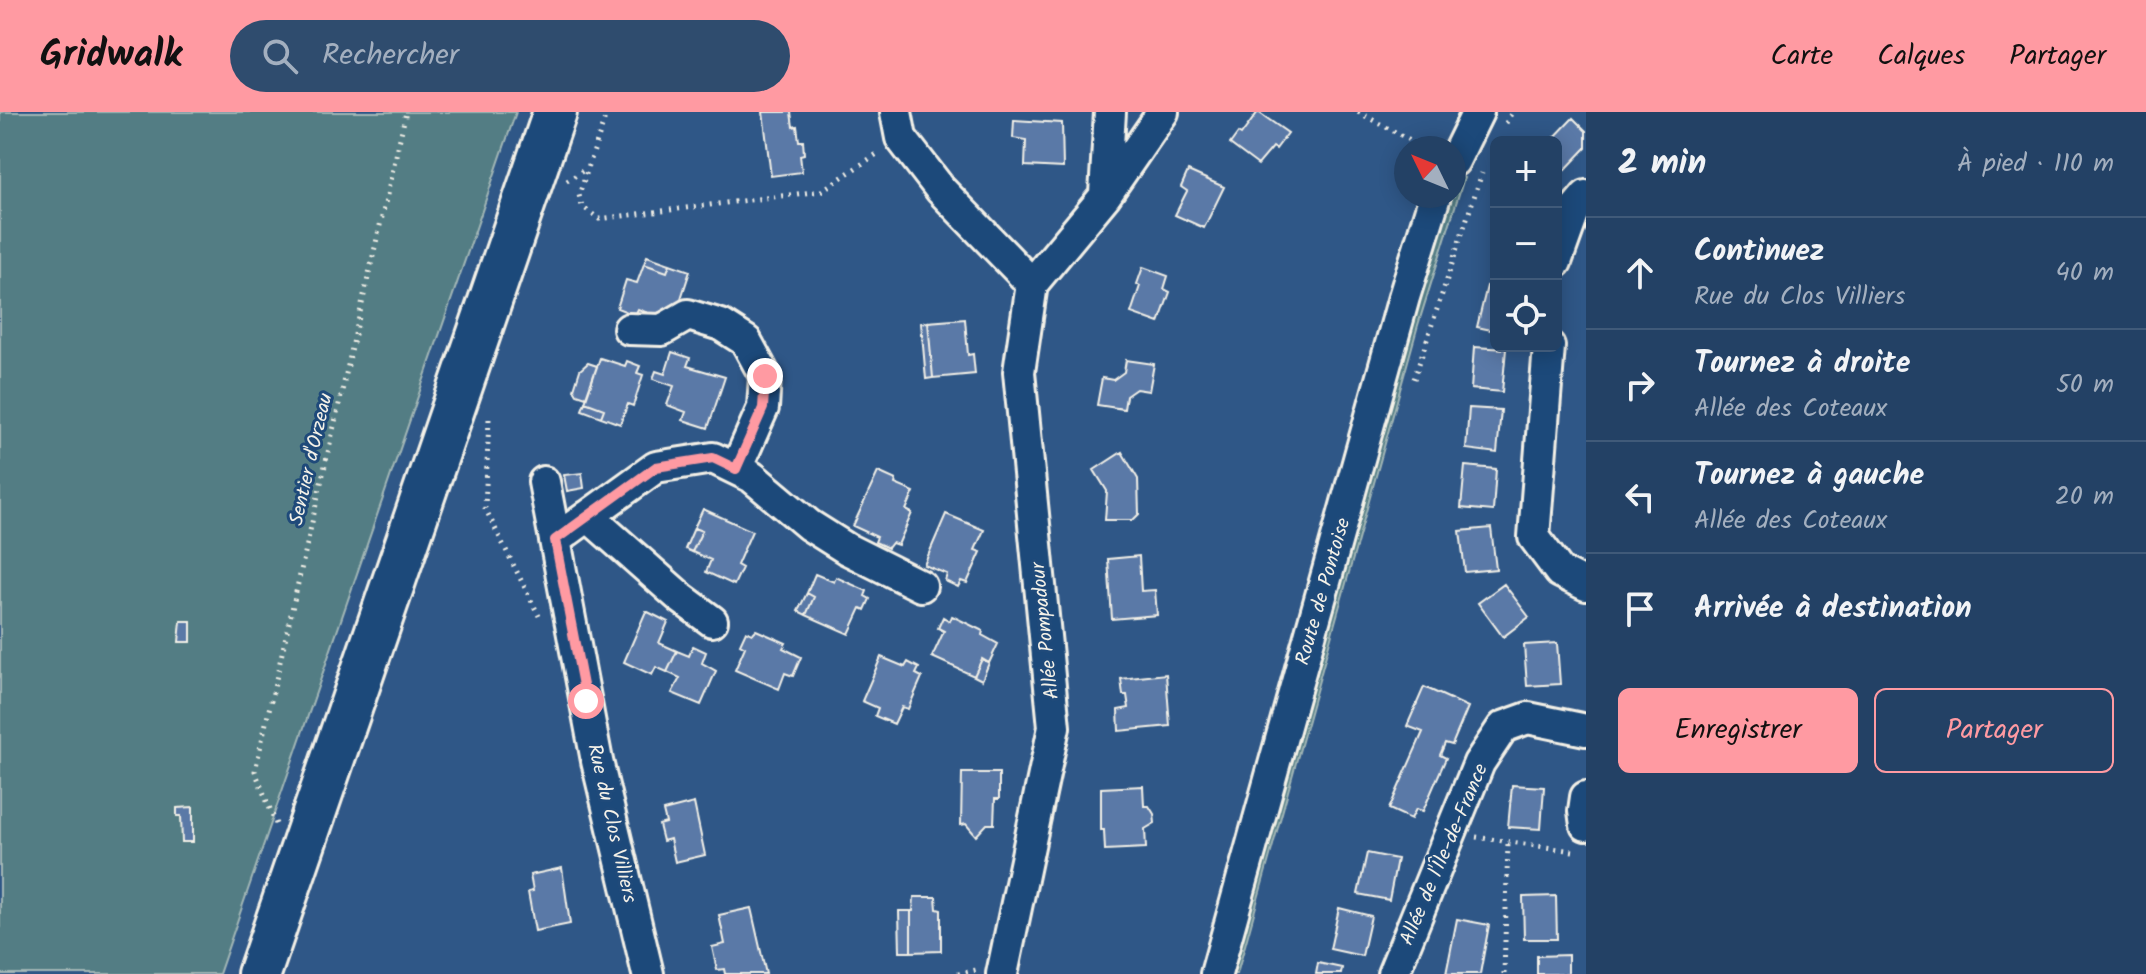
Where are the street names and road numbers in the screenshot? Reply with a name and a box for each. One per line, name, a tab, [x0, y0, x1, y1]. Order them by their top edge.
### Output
street label: Sentier d'Orzeau	[281, 390, 343, 529]
street label: Route de Pontoise	[1288, 514, 1360, 669]
street label: Allée Pompadour	[1023, 559, 1069, 701]
street label: Rue du Clos Villiers	[577, 741, 645, 907]
street label: Allée de l'Île-de-France	[1392, 759, 1498, 951]

